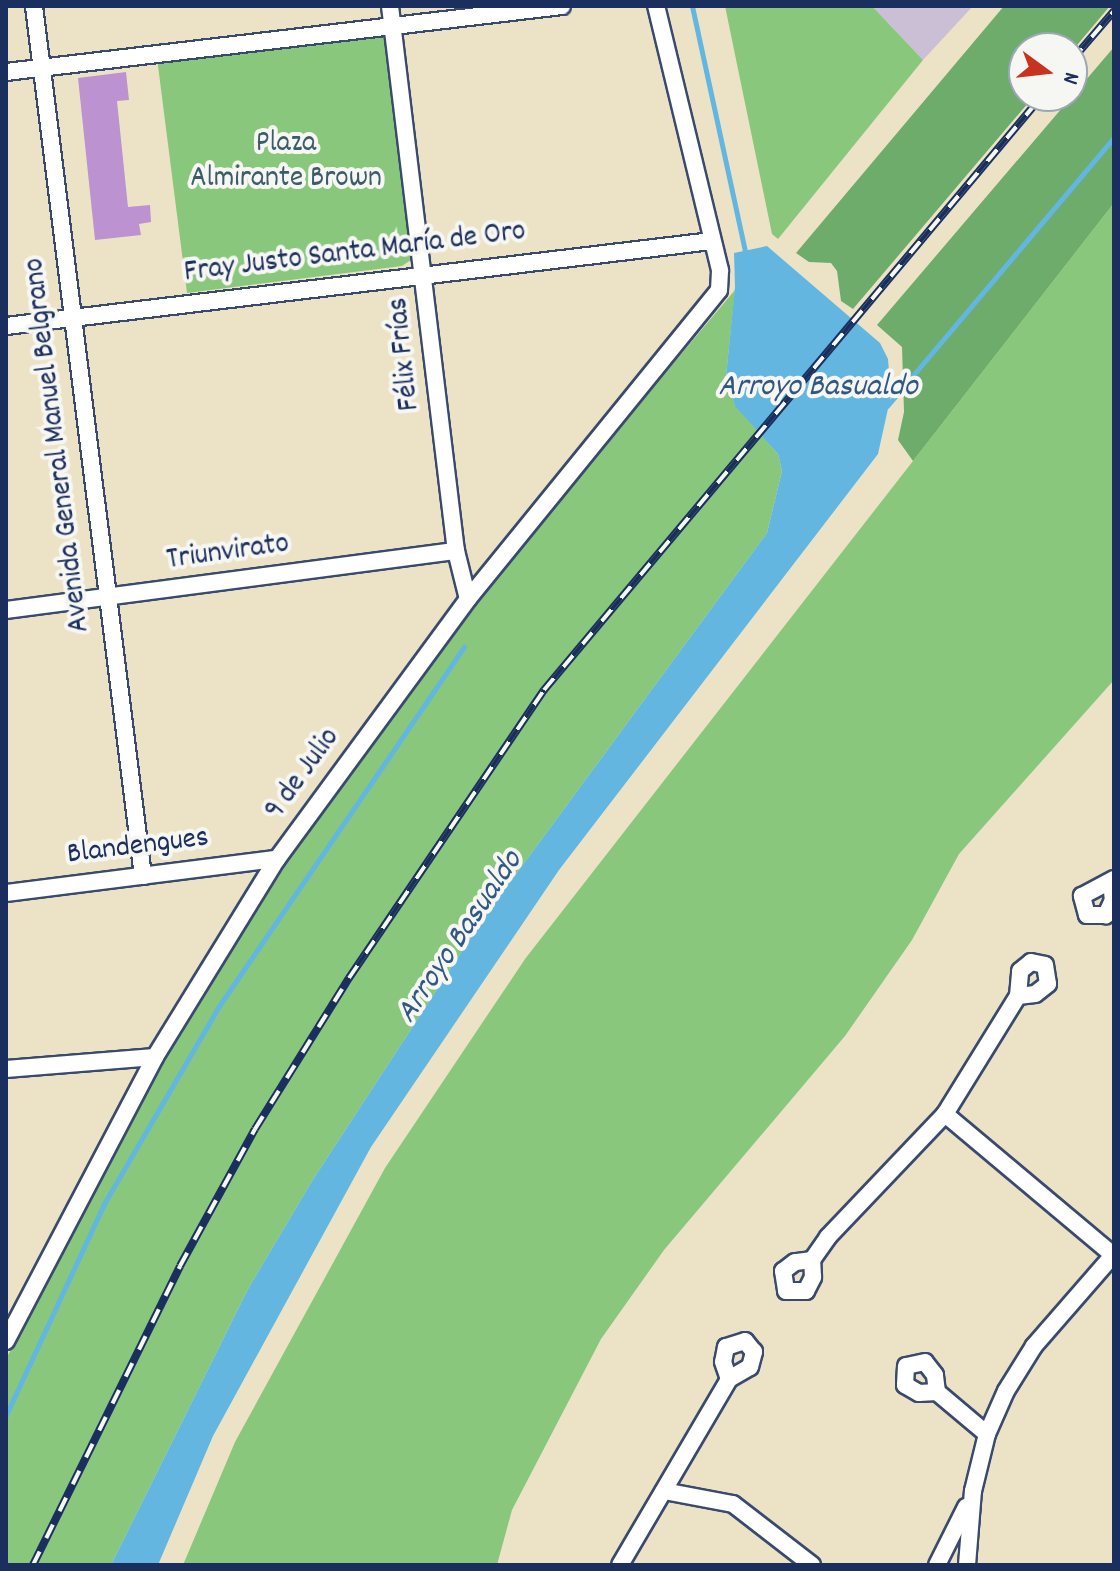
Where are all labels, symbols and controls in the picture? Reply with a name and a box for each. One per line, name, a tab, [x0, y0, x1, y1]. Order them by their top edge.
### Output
north arrow	[1008, 32, 1088, 112]
text: N	[1053, 69, 1086, 87]
park label: Plaza Almirante Brown	[190, 127, 382, 198]
street label: Fray Justo Santa María de Oro	[182, 215, 528, 293]
street label: Avenida General Manuel Belgrano	[18, 256, 100, 634]
street label: Félix Frías	[382, 296, 430, 412]
water label: Arroyo Basualdo	[718, 369, 918, 407]
street label: Triunvirato	[165, 528, 291, 580]
street label: 9 de Julio	[259, 722, 349, 828]
street label: Blandengues	[65, 821, 211, 875]
water label: Arroyo Basualdo	[389, 845, 533, 1031]

